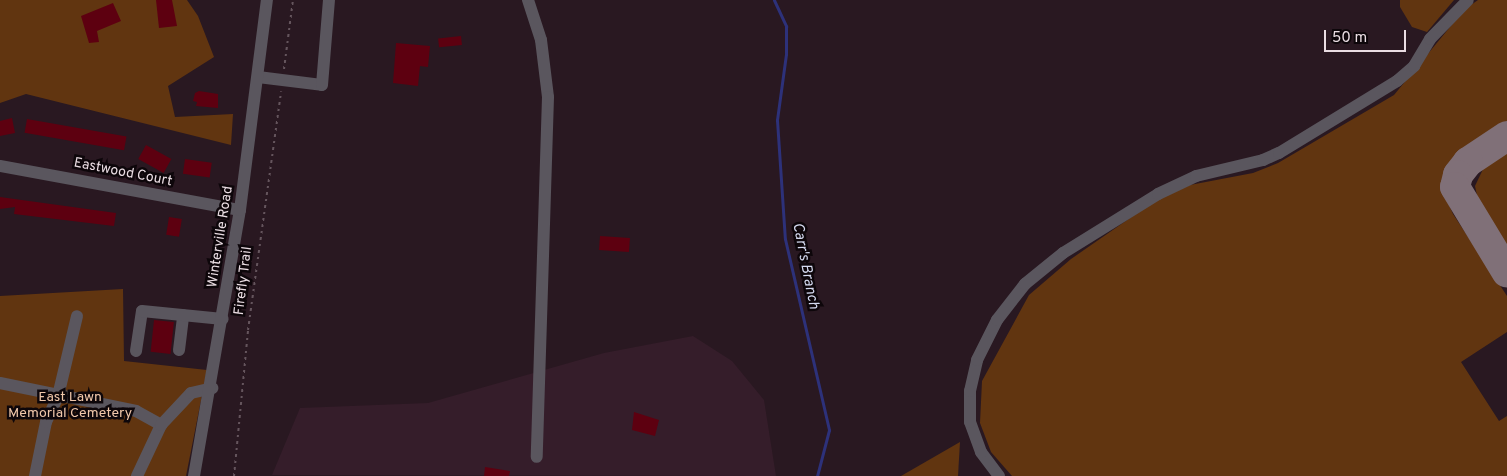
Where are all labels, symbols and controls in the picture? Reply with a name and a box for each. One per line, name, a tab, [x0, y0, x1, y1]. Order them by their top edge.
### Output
scale bar	[1327, 20, 1410, 52]
text: 50 m	[1332, 29, 1367, 48]
street label: Eastwood Court	[72, 155, 174, 191]
street label: Winterville Road	[205, 185, 237, 289]
water label: Carr's Branch	[788, 221, 822, 311]
street label: Firefly Trail	[231, 245, 257, 317]
park label: East Lawn Memorial Cemetery	[8, 390, 132, 422]

